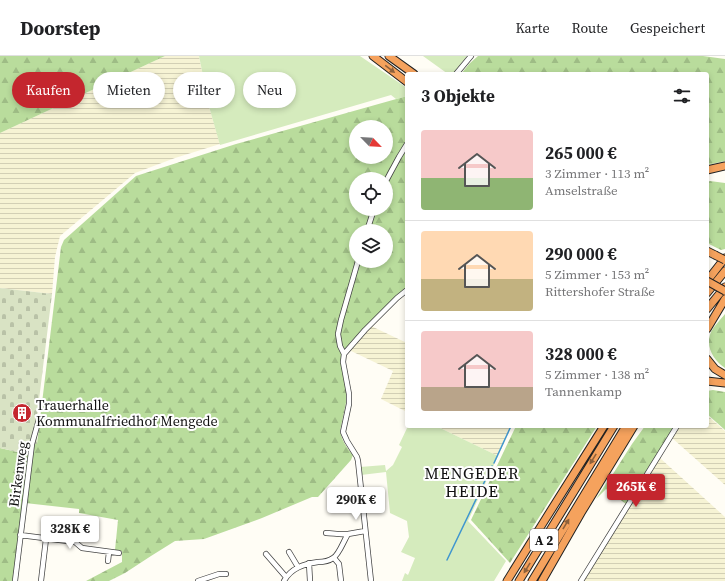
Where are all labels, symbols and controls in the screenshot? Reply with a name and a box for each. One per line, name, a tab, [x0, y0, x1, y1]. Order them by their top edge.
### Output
text: Doorstep	[20, 15, 100, 41]
text: Karte	[515, 18, 550, 38]
text: Route	[572, 18, 608, 38]
text: Gespeichert	[630, 18, 705, 38]
one-way arrow	[384, 65, 395, 73]
chip: Kaufen	[12, 72, 85, 108]
chip: Mieten	[93, 72, 165, 108]
chip: Filter	[173, 72, 235, 108]
chip: Neu	[243, 72, 296, 108]
text: 3 Objekte	[421, 84, 495, 108]
icon: filters	[671, 85, 693, 107]
north arrow	[349, 120, 393, 164]
map controls	[349, 120, 393, 268]
text: 265 000 €	[545, 141, 617, 165]
icon: home	[453, 146, 501, 194]
text: 3 Zimmer · 113 m²	[545, 165, 649, 182]
button: locate	[349, 172, 393, 216]
text: Amselstraße	[545, 182, 618, 199]
button: layers	[349, 224, 393, 268]
text: 290 000 €	[545, 242, 617, 266]
icon: home	[453, 247, 501, 295]
text: 5 Zimmer · 153 m²	[545, 266, 649, 283]
text: Rittershofer Straße	[545, 283, 655, 300]
text: 328 000 €	[545, 342, 617, 366]
icon: home	[453, 347, 501, 395]
text: 5 Zimmer · 138 m²	[545, 366, 649, 383]
text: Tannenkamp	[545, 383, 622, 400]
place label: Trauerhalle Kommunalfriedhof Mengede	[36, 395, 218, 431]
building icon: Trauerhalle Kommunalfriedhof Mengede	[11, 402, 33, 424]
street label: Birkenweg	[3, 440, 33, 508]
one-way arrow	[590, 453, 597, 465]
district label: MENGEDER HEIDE	[425, 462, 519, 502]
pin: 265K €	[603, 474, 669, 508]
text: 265K €	[616, 478, 656, 495]
pin: 290K €	[323, 487, 389, 521]
text: 290K €	[336, 491, 376, 508]
pin: 328K €	[37, 516, 103, 550]
one-way arrow	[563, 518, 570, 530]
text: 328K €	[50, 520, 90, 537]
road number: A 2	[530, 529, 558, 551]
one-way arrow	[523, 562, 530, 574]

